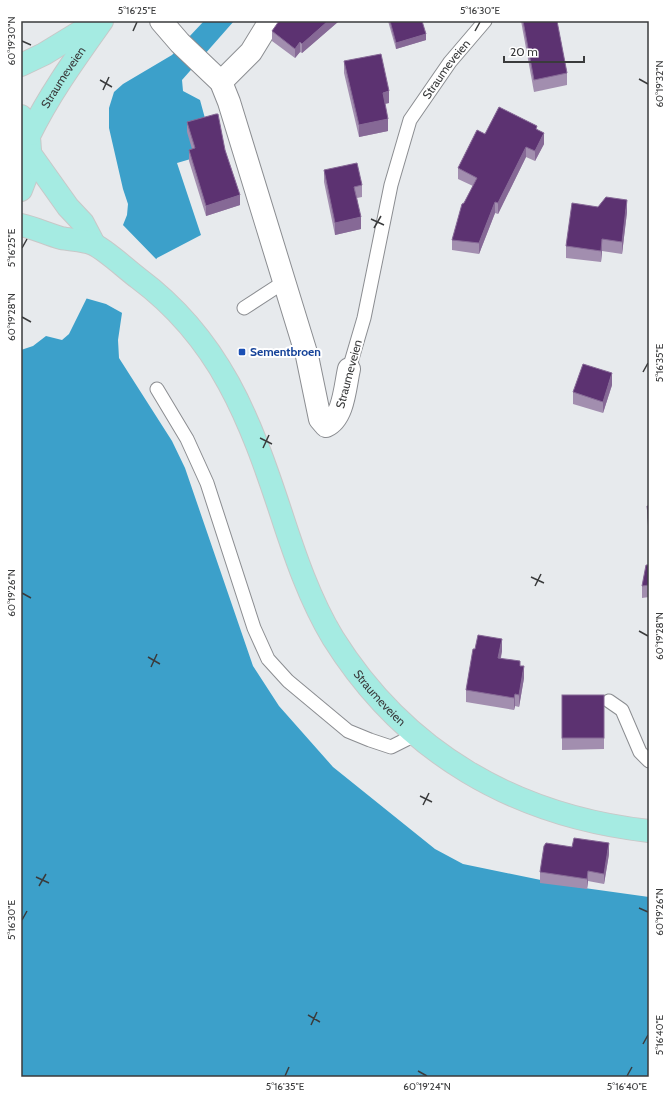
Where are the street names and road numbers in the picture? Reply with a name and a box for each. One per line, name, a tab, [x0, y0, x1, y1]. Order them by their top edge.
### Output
street label: Straumeveien	[419, 36, 473, 102]
street label: Straumeveien	[37, 43, 89, 111]
street label: Straumeveien	[332, 338, 365, 410]
street label: Straumeveien	[351, 667, 409, 729]

